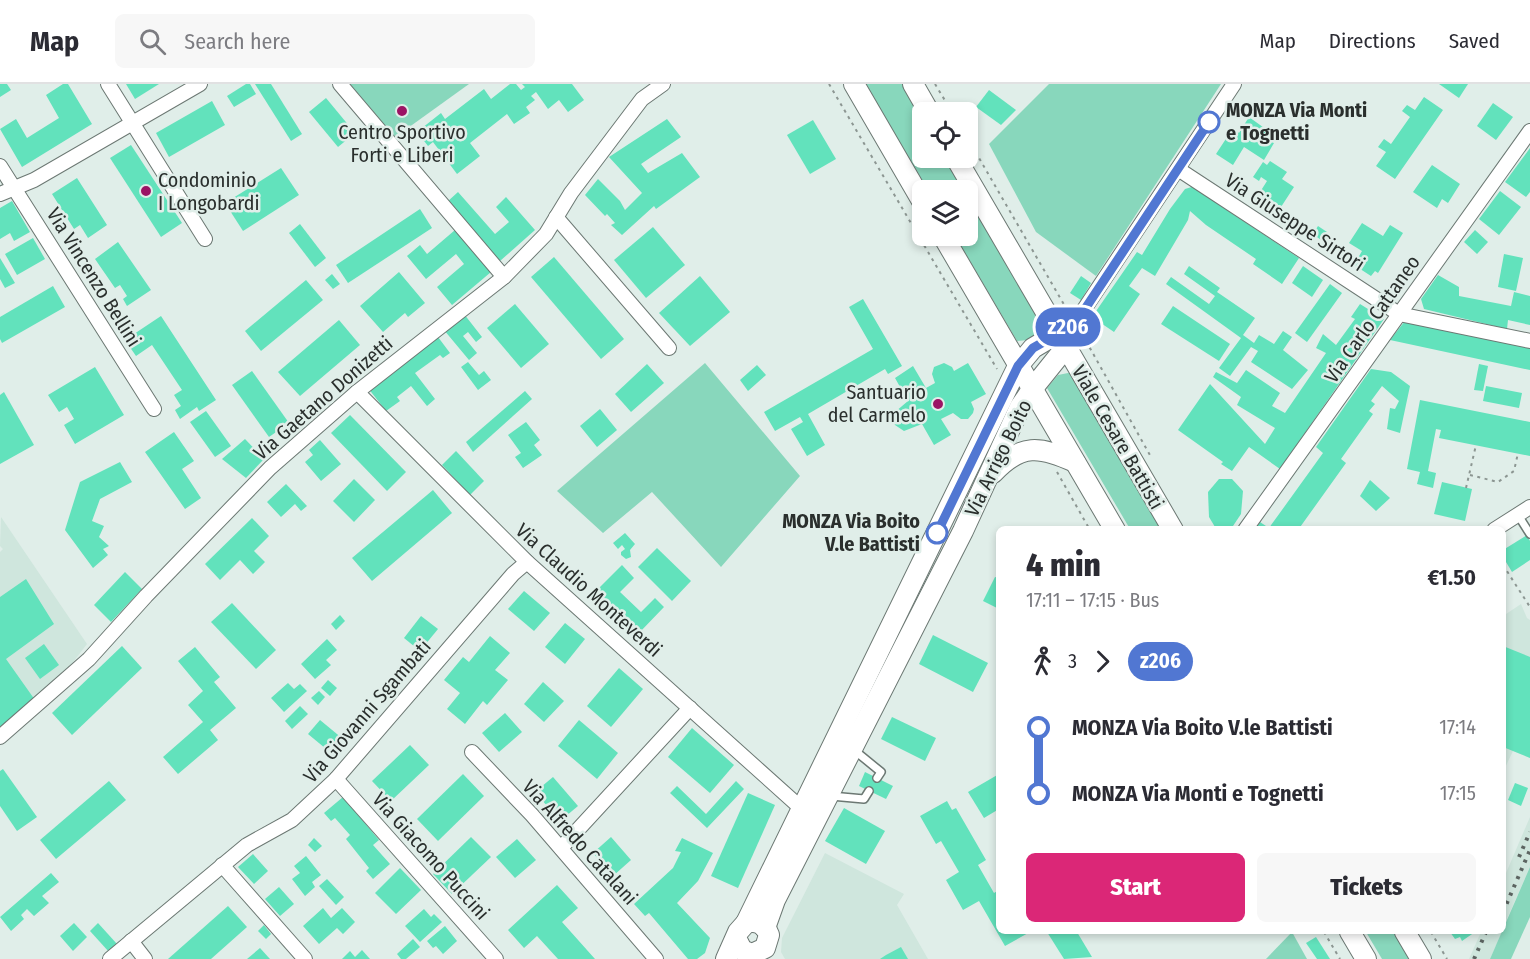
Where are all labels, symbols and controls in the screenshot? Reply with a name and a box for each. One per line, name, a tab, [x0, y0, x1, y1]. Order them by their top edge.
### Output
search box	[115, 14, 535, 68]
text: Map	[30, 25, 79, 58]
icon: search	[136, 25, 169, 58]
text: Search here	[184, 28, 290, 55]
text: Map	[1259, 28, 1296, 54]
text: Directions	[1329, 28, 1416, 54]
text: Saved	[1449, 28, 1500, 54]
place label: MONZA Via Monti e Tognetti	[1226, 98, 1367, 145]
map controls	[912, 102, 978, 246]
button: locate	[912, 102, 978, 168]
marker: Centro Sportivo Forti e Liberi	[395, 104, 409, 118]
marker: MONZA Via Monti e Tognetti	[1198, 111, 1220, 133]
place label: Centro Sportivo Forti e Liberi	[338, 120, 466, 167]
place label: Condominio I Longobardi	[158, 168, 259, 215]
street label: Via Giuseppe Sirtori	[1221, 168, 1369, 276]
button: layers	[912, 180, 978, 246]
marker: Condominio I Longobardi	[139, 184, 153, 198]
street label: Via Vincenzo Bellini	[42, 203, 146, 351]
street label: Via Carlo Cattaneo	[1319, 251, 1425, 387]
line badge: z206	[1026, 308, 1110, 346]
text: z206	[1048, 314, 1088, 340]
street label: Via Gaetano Donizetti	[249, 331, 397, 465]
street label: Viale Cesare Battisti	[1067, 361, 1169, 513]
place label: Santuario del Carmelo	[828, 380, 926, 427]
street label: Via Arrigo Boito	[959, 396, 1037, 520]
marker: Santuario del Carmelo	[931, 397, 945, 411]
place label: MONZA Via Boito V.le Battisti	[782, 509, 920, 556]
street label: Via Claudio Monteverdi	[511, 518, 667, 662]
marker: MONZA Via Boito V.le Battisti	[926, 522, 948, 544]
text: 4 min	[1026, 545, 1101, 585]
text: €1.50	[1427, 564, 1476, 591]
text: 17:11 – 17:15 · Bus	[1026, 588, 1159, 612]
street label: Via Giovanni Sgambati	[298, 634, 436, 788]
icon: walk	[1026, 645, 1059, 678]
icon: forward	[1086, 645, 1119, 678]
text: z206	[1140, 648, 1181, 674]
text: 3	[1068, 649, 1077, 673]
text: MONZA Via Boito V.le Battisti	[1072, 714, 1333, 741]
text: 17:14	[1439, 715, 1476, 739]
street label: Via Alfredo Catalani	[517, 774, 643, 910]
text: MONZA Via Monti e Tognetti	[1072, 780, 1324, 807]
text: 17:15	[1440, 781, 1476, 805]
street label: Via Giacomo Puccini	[368, 787, 494, 925]
button: Start	[1026, 853, 1245, 922]
button: Tickets	[1257, 853, 1476, 922]

